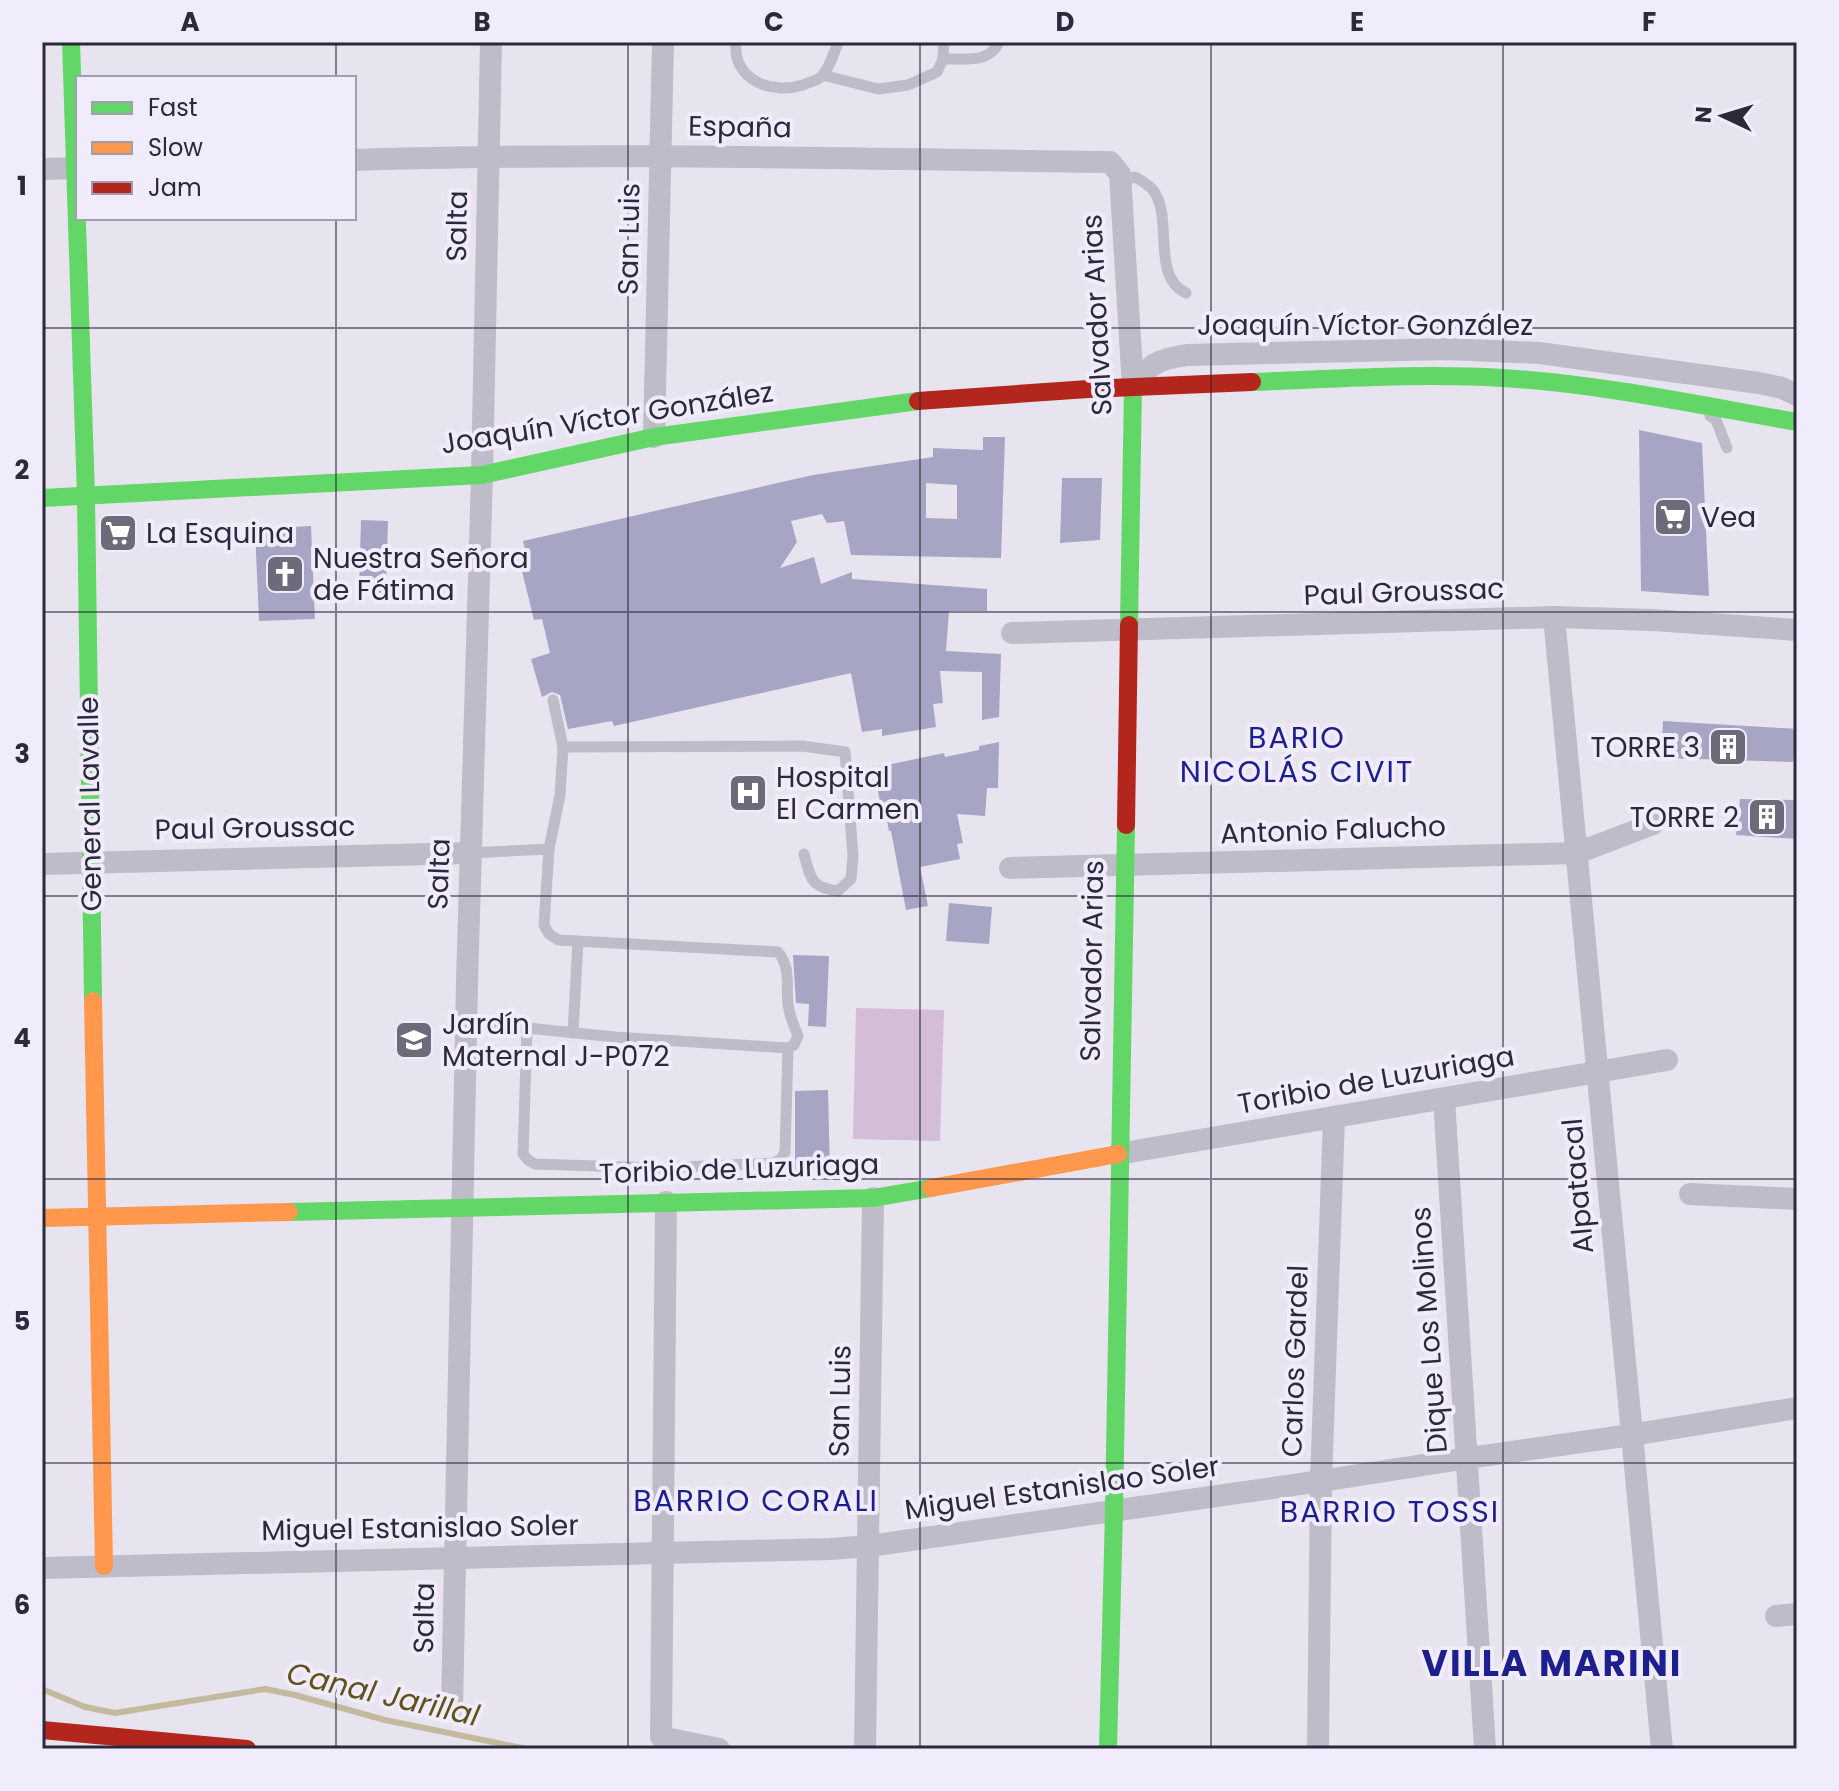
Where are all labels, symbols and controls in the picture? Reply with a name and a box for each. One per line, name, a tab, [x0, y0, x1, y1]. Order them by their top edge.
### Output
text: A	[180, 4, 200, 40]
text: B	[473, 4, 491, 40]
text: C	[764, 4, 784, 40]
text: D	[1056, 4, 1075, 40]
text: E	[1350, 4, 1364, 40]
text: F	[1642, 4, 1656, 40]
legend	[76, 76, 356, 220]
north arrow	[1683, 76, 1763, 156]
text: Fast	[148, 91, 198, 124]
text: N	[1688, 105, 1720, 124]
street label: España	[688, 107, 792, 147]
text: Slow	[148, 131, 203, 164]
text: 1	[17, 168, 27, 204]
text: Jam	[148, 171, 202, 204]
street label: San Luis	[609, 183, 649, 295]
street label: Salta	[437, 190, 477, 262]
street label: Salvador Arias	[1072, 213, 1122, 417]
street label: Joaquín Víctor González	[1197, 306, 1533, 345]
street label: Joaquín Víctor González	[438, 372, 776, 464]
text: 2	[15, 452, 30, 488]
supermarket icon: Vea	[1652, 496, 1694, 538]
place label: Vea	[1701, 498, 1756, 537]
supermarket icon: La Esquina	[97, 512, 139, 554]
place label: La Esquina	[146, 514, 294, 553]
place label: Nuestra Señora de Fátima	[313, 539, 529, 610]
church icon: Nuestra Señora de Fátima	[264, 553, 306, 595]
street label: Paul Groussac	[1303, 569, 1505, 615]
street label: General Lavalle	[69, 696, 111, 912]
district label: BARIO NICOLÁS CIVIT	[1180, 716, 1414, 793]
building icon: TORRE 3	[1707, 726, 1749, 768]
place label: TORRE 3	[1590, 728, 1700, 767]
text: 3	[14, 736, 30, 772]
place label: Hospital El Carmen	[776, 758, 920, 829]
hospital icon: Hospital El Carmen	[727, 772, 769, 814]
building icon: TORRE 2	[1746, 796, 1788, 838]
place label: TORRE 2	[1630, 798, 1739, 837]
street label: Paul Groussac	[154, 807, 356, 849]
street label: Antonio Falucho	[1219, 807, 1447, 853]
street label: Salta	[418, 838, 460, 910]
street label: Salvador Arias	[1071, 860, 1113, 1062]
place label: Jardín Maternal J-P072	[442, 1005, 670, 1076]
school or university icon: Jardín Maternal J-P072	[393, 1019, 435, 1061]
text: 4	[13, 1020, 31, 1056]
street label: Toribio de Luzuriaga	[1235, 1036, 1517, 1124]
street label: Alpatacal	[1553, 1117, 1603, 1255]
street label: Toribio de Luzuriaga	[598, 1145, 880, 1193]
street label: Dique Los Molinos	[1401, 1206, 1457, 1454]
street label: Carlos Gardel	[1272, 1264, 1318, 1458]
text: 5	[14, 1303, 30, 1339]
street label: San Luis	[820, 1345, 860, 1457]
street label: Miguel Estanislao Soler	[902, 1447, 1222, 1529]
district label: BARRIO CORALI	[633, 1479, 879, 1522]
district label: BARRIO TOSSI	[1280, 1490, 1500, 1533]
street label: Miguel Estanislao Soler	[261, 1506, 579, 1550]
street label: Salta	[404, 1582, 444, 1654]
text: 6	[14, 1587, 30, 1623]
district label: VILLA MARINI	[1422, 1638, 1682, 1689]
water label: Canal Jarillal	[282, 1651, 484, 1737]

